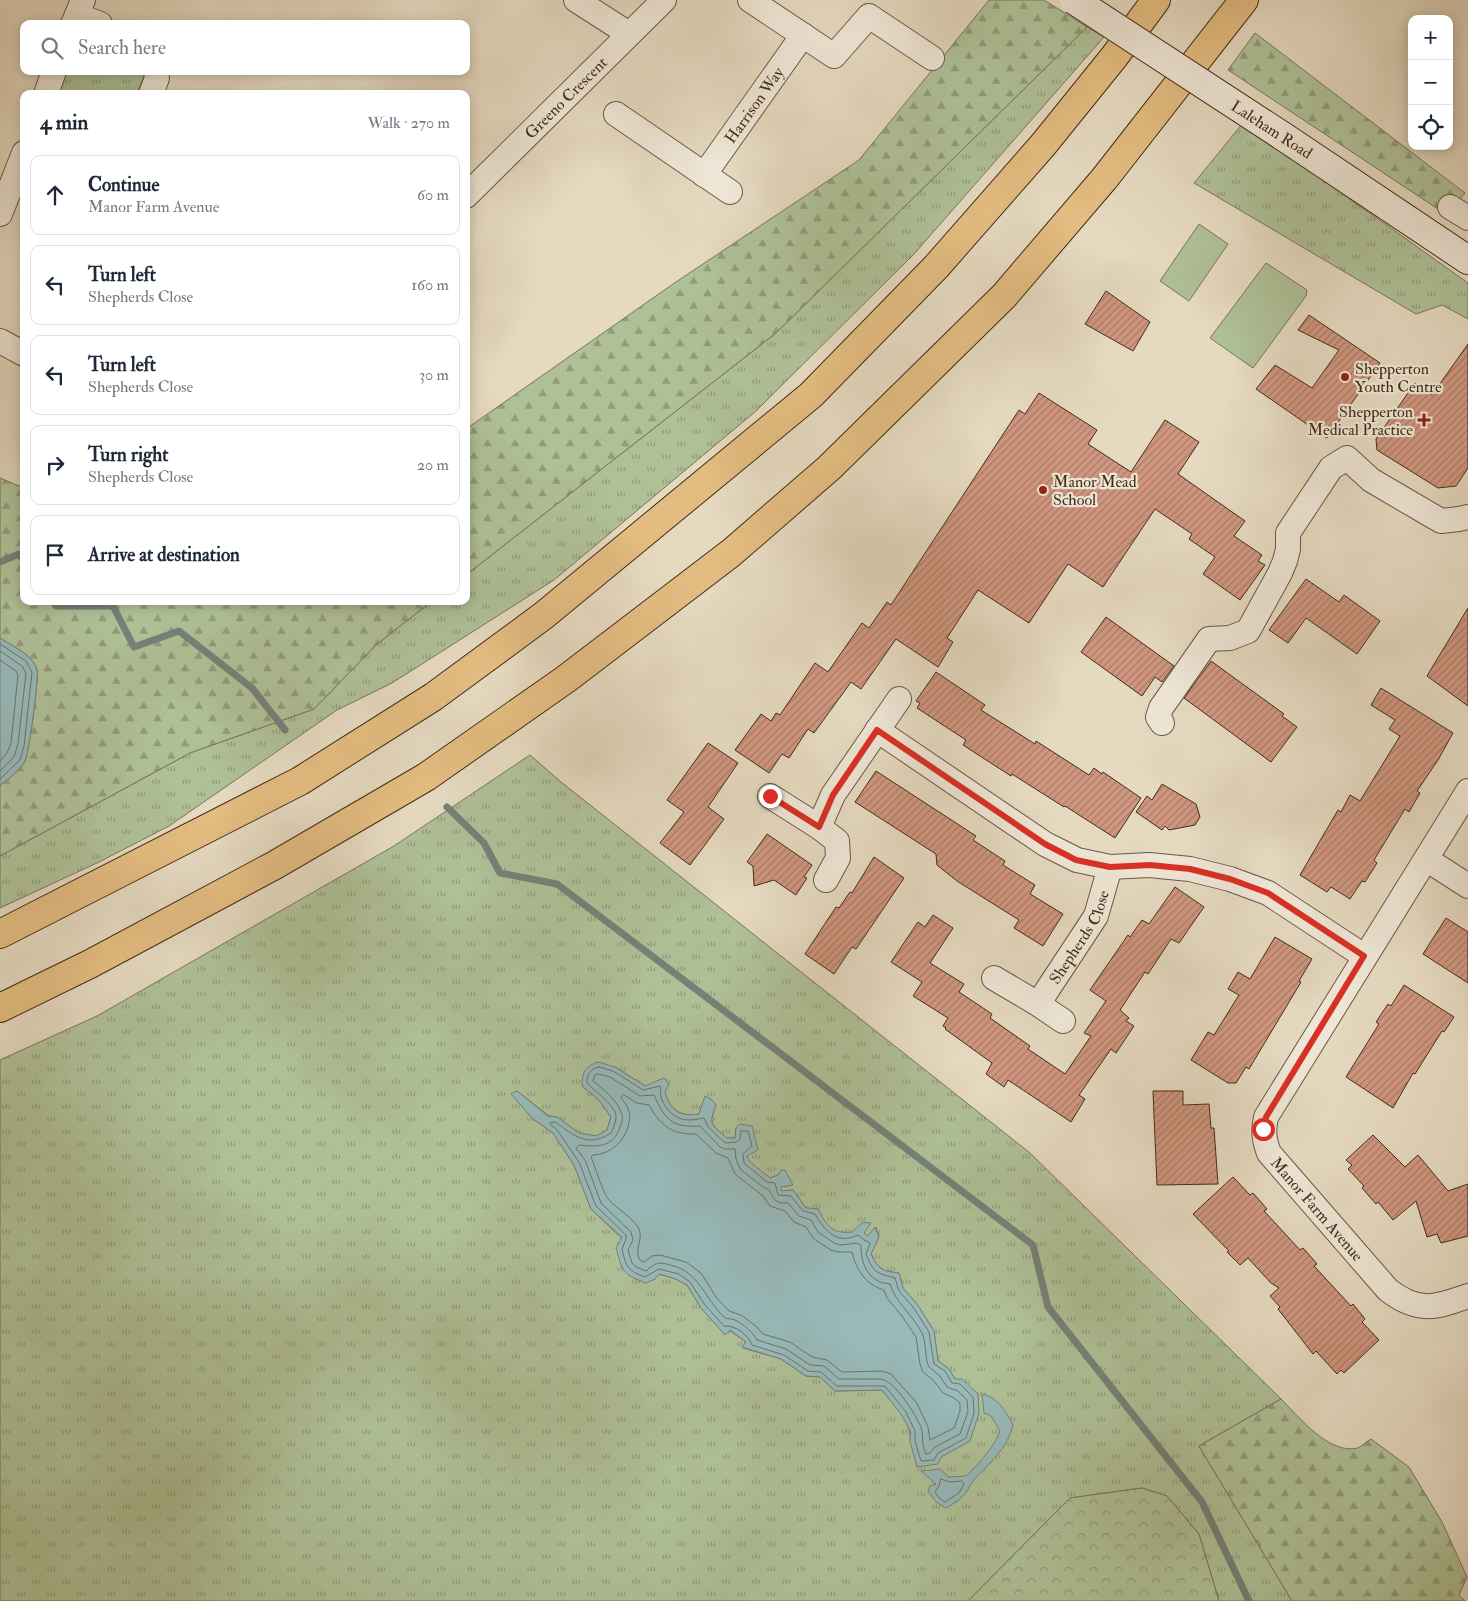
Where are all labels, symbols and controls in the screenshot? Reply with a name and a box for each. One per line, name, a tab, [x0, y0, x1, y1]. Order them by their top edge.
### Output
map controls	[1408, 15, 1453, 150]
button: +	[1408, 15, 1453, 60]
search box	[20, 20, 470, 75]
icon: search	[38, 34, 66, 62]
text: Search here	[78, 36, 166, 60]
street label: Greeno Crescent	[521, 53, 612, 143]
button: −	[1408, 60, 1453, 105]
street label: Harrison Way	[721, 62, 789, 147]
street label: Laleham Road	[1227, 96, 1316, 164]
button: locate	[1408, 105, 1453, 150]
text: 4 min	[40, 109, 88, 136]
text: Walk · 270 m	[368, 113, 450, 133]
text: Continue	[88, 173, 159, 197]
icon: ahead	[41, 181, 69, 209]
text: 60 m	[417, 185, 449, 205]
text: Manor Farm Avenue	[88, 197, 219, 217]
text: Turn left	[88, 263, 156, 287]
icon: left	[41, 271, 69, 299]
text: 160 m	[411, 275, 449, 295]
text: Shepherds Close	[88, 287, 193, 307]
text: Turn left	[88, 353, 156, 377]
place label: Shepperton Youth Centre	[1355, 359, 1442, 397]
icon: left	[41, 361, 69, 389]
text: 30 m	[419, 365, 449, 385]
marker: Shepperton Youth Centre	[1339, 371, 1351, 383]
text: Shepherds Close	[88, 377, 193, 397]
place label: Shepperton Medical Practice	[1308, 402, 1413, 440]
marker: Shepperton Medical Practice	[1417, 413, 1431, 427]
text: Turn right	[88, 443, 168, 467]
icon: right	[41, 451, 69, 479]
text: 20 m	[417, 455, 449, 475]
text: Shepherds Close	[88, 467, 193, 487]
place label: Manor Mead School	[1053, 472, 1137, 510]
marker: Manor Mead School	[1037, 484, 1049, 496]
icon: arrive	[41, 541, 69, 569]
text: Arrive at destination	[88, 543, 240, 567]
route end	[759, 785, 782, 808]
street label: Shepherds Close	[1045, 888, 1114, 988]
route start	[1252, 1118, 1275, 1141]
street label: Manor Farm Avenue	[1266, 1153, 1368, 1266]

